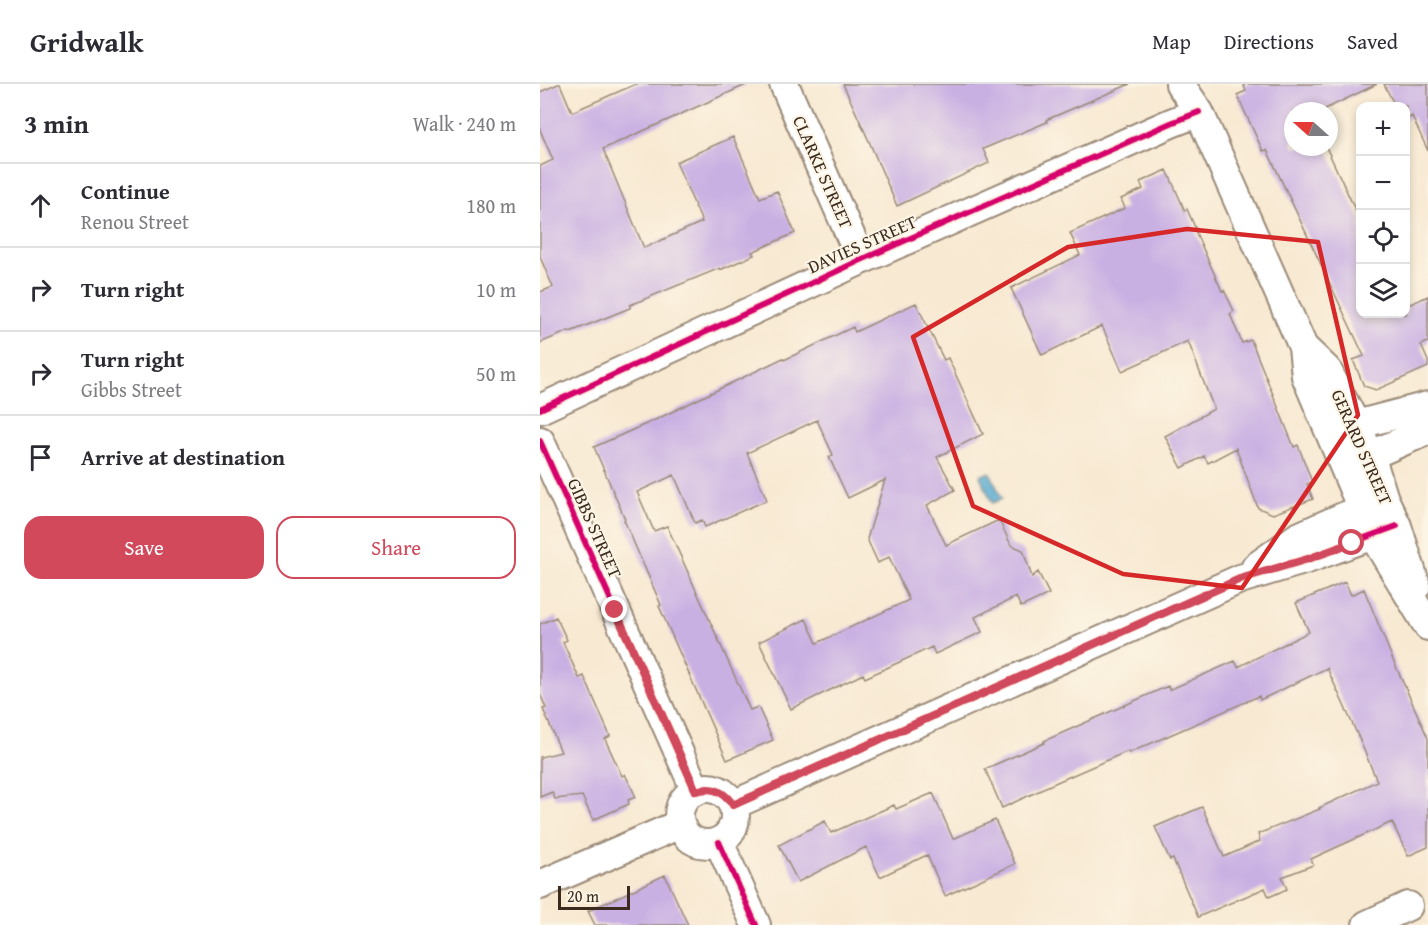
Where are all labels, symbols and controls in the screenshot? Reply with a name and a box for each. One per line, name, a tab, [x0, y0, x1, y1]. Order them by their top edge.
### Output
text: Gridwalk	[30, 21, 143, 62]
text: Map	[1152, 26, 1191, 57]
text: Directions	[1224, 26, 1314, 57]
text: Saved	[1347, 26, 1398, 57]
north arrow	[1284, 102, 1338, 156]
map controls	[1356, 102, 1410, 318]
button: +	[1356, 102, 1410, 156]
text: 3 min	[24, 104, 89, 143]
text: Walk · 240 m	[413, 109, 516, 138]
street label: CLARKE STREET	[786, 111, 860, 233]
button: −	[1356, 156, 1410, 210]
text: Continue	[81, 175, 170, 207]
icon: ahead	[24, 189, 57, 222]
text: 180 m	[466, 191, 516, 220]
text: Renou Street	[81, 207, 189, 236]
street label: DAVIES STREET	[803, 208, 921, 280]
button: locate	[1356, 210, 1410, 264]
button: layers	[1356, 264, 1410, 318]
icon: right	[24, 273, 57, 306]
text: Turn right	[81, 273, 184, 305]
text: 10 m	[476, 275, 516, 304]
text: Turn right	[81, 343, 184, 375]
icon: right	[24, 357, 57, 390]
text: 50 m	[476, 359, 516, 388]
text: Gibbs Street	[81, 375, 182, 404]
street label: GERARD STREET	[1324, 385, 1400, 509]
icon: arrive	[24, 441, 57, 474]
text: Arrive at destination	[81, 441, 285, 473]
street label: GIBBS STREET	[561, 474, 629, 582]
button: Save	[24, 516, 264, 579]
button: Share	[276, 516, 516, 579]
route start	[1338, 529, 1364, 555]
route end	[601, 596, 627, 622]
scale bar	[558, 883, 630, 910]
text: 20 m	[567, 884, 599, 908]

